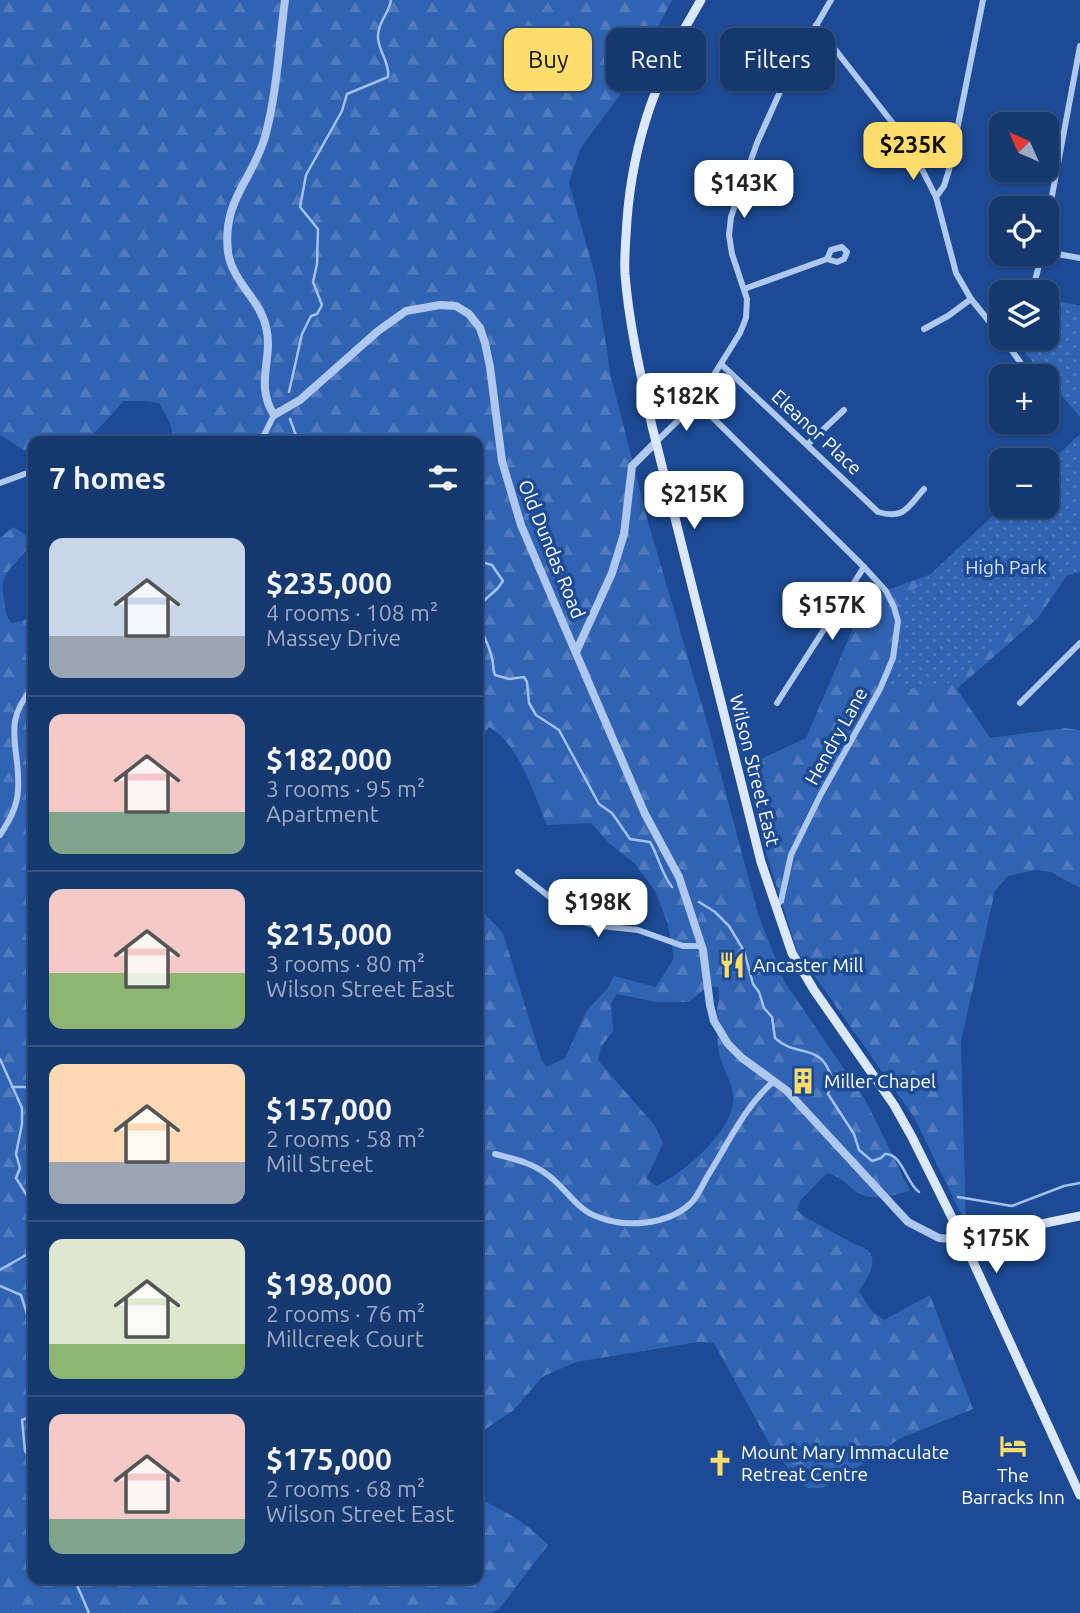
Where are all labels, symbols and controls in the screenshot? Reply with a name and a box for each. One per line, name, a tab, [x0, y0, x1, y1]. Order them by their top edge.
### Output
chip: Buy	[504, 28, 592, 91]
chip: Rent	[606, 28, 706, 91]
chip: Filters	[720, 28, 835, 91]
north arrow	[989, 112, 1059, 182]
map controls	[989, 112, 1059, 518]
pin: $235K	[864, 122, 962, 182]
text: $235K	[879, 132, 947, 157]
pin: $143K	[695, 160, 793, 220]
text: $143K	[710, 170, 778, 195]
button: locate	[989, 196, 1059, 266]
button: layers	[989, 280, 1059, 350]
button: +	[989, 364, 1059, 434]
pin: $182K	[637, 374, 735, 433]
text: $182K	[652, 383, 720, 408]
street label: Eleanor Place	[768, 385, 866, 479]
button: −	[989, 448, 1059, 518]
icon: filters	[424, 459, 462, 497]
text: 7 homes	[49, 461, 166, 495]
pin: $215K	[645, 472, 743, 531]
street label: Old Dundas Road	[514, 476, 590, 622]
text: $215K	[660, 481, 728, 506]
park label: High Park	[965, 556, 1047, 578]
icon: home	[105, 566, 189, 650]
text: $235,000	[266, 566, 392, 600]
pin: $157K	[783, 582, 881, 642]
text: $157K	[798, 592, 866, 617]
text: 4 rooms · 108 m²	[266, 600, 438, 625]
text: Massey Drive	[266, 625, 401, 650]
street label: Hendry Lane	[800, 684, 872, 788]
street label: Wilson Street East	[726, 692, 785, 849]
icon: home	[105, 742, 189, 826]
text: $182,000	[266, 742, 392, 776]
text: 3 rooms · 95 m²	[266, 776, 425, 801]
text: Apartment	[266, 801, 379, 826]
pin: $198K	[549, 880, 647, 939]
text: $198K	[564, 889, 632, 914]
icon: home	[105, 917, 189, 1001]
text: $215,000	[266, 917, 392, 951]
restaurant icon: Ancaster Mill	[717, 950, 747, 980]
text: 3 rooms · 80 m²	[266, 951, 425, 976]
place label: Ancaster Mill	[753, 954, 864, 976]
text: Wilson Street East	[266, 976, 454, 1001]
building icon: Miller Chapel	[788, 1066, 818, 1096]
place label: Miller Chapel	[824, 1070, 936, 1092]
icon: home	[105, 1092, 189, 1176]
text: $157,000	[266, 1092, 392, 1126]
text: 2 rooms · 58 m²	[266, 1126, 425, 1151]
text: Mill Street	[266, 1151, 373, 1176]
pin: $175K	[947, 1216, 1045, 1275]
text: $175K	[962, 1225, 1030, 1250]
icon: home	[105, 1267, 189, 1351]
text: $198,000	[266, 1267, 392, 1301]
text: 2 rooms · 76 m²	[266, 1301, 425, 1326]
text: Millcreek Court	[266, 1326, 424, 1351]
hotel icon: The Barracks Inn	[998, 1431, 1028, 1461]
place label: Mount Mary Immaculate Retreat Centre	[741, 1441, 949, 1485]
icon: home	[105, 1442, 189, 1526]
text: $175,000	[266, 1442, 392, 1476]
church icon: Mount Mary Immaculate Retreat Centre	[705, 1448, 735, 1478]
place label: The Barracks Inn	[961, 1464, 1065, 1508]
text: 2 rooms · 68 m²	[266, 1476, 425, 1501]
text: Wilson Street East	[266, 1501, 454, 1526]

